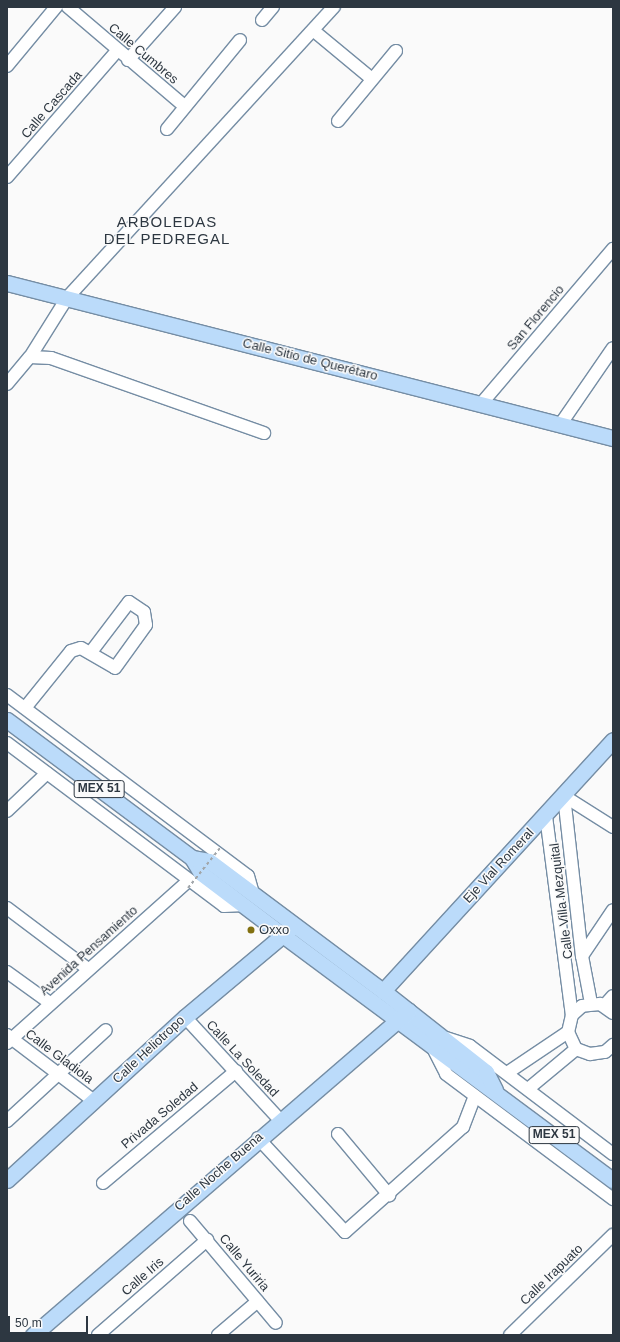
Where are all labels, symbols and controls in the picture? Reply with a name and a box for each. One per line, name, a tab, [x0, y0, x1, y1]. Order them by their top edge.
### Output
street label: Calle Cumbres	[105, 20, 181, 88]
street label: Calle Cascada	[18, 68, 86, 142]
district label: ARBOLEDAS DEL PEDREGAL	[103, 212, 231, 247]
street label: San Florencio	[504, 282, 568, 354]
street label: Calle Sitio de Querétaro	[241, 336, 379, 384]
road number: MEX 51	[73, 779, 125, 799]
street label: Eje Vial Romeral	[460, 825, 538, 907]
street label: Calle Villa Mezquital	[547, 842, 577, 960]
street label: Avenida Pensamiento	[37, 903, 141, 999]
place label: Oxxo	[259, 922, 289, 938]
marker: Oxxo	[246, 925, 256, 935]
street label: Calle Heliotropo	[110, 1013, 188, 1087]
street label: Calle La Soledad	[203, 1017, 281, 1101]
street label: Calle Gladiola	[22, 1026, 96, 1088]
street label: Privada Soledad	[118, 1079, 202, 1153]
road number: MEX 51	[528, 1125, 580, 1145]
street label: Calle Noche Buena	[172, 1129, 266, 1215]
street label: Calle Yuriria	[216, 1231, 272, 1295]
street label: Calle Irapuato	[517, 1241, 587, 1309]
street label: Calle Iris	[119, 1255, 167, 1299]
scale bar	[10, 1308, 90, 1334]
text: 50 m	[15, 1316, 42, 1330]

